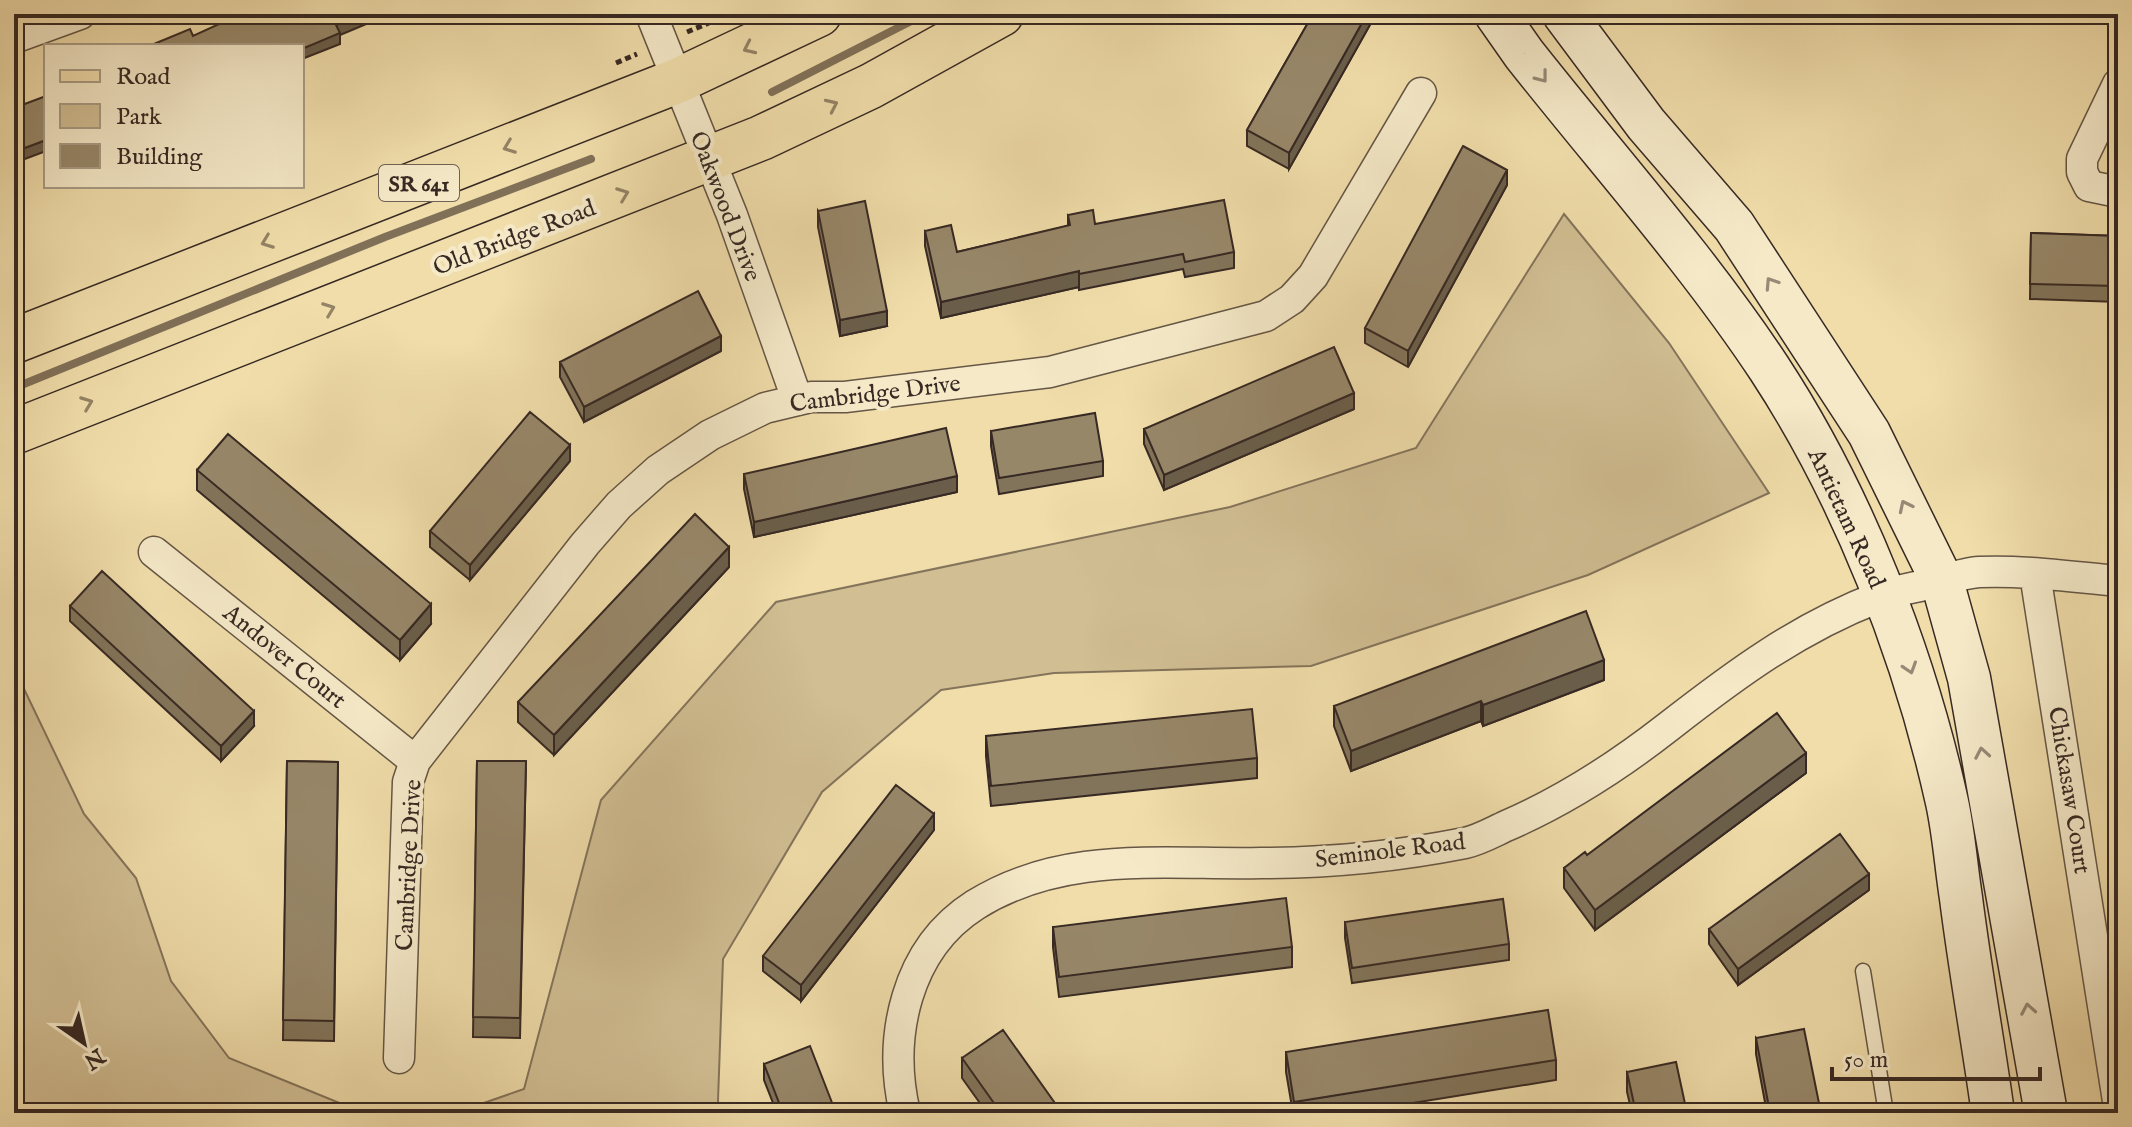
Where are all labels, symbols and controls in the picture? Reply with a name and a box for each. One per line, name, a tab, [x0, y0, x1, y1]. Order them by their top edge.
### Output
one-way arrow	[743, 38, 758, 54]
legend	[44, 44, 304, 188]
text: Road	[116, 62, 170, 93]
one-way arrow	[1532, 68, 1547, 82]
one-way arrow	[824, 99, 838, 115]
text: Park	[116, 102, 162, 133]
street label: Oakwood Drive	[682, 127, 767, 286]
one-way arrow	[503, 137, 517, 154]
text: Building	[116, 142, 203, 173]
road number: SR 641	[379, 165, 459, 201]
one-way arrow	[615, 187, 629, 204]
street label: Old Bridge Road	[429, 193, 600, 284]
one-way arrow	[261, 232, 275, 249]
one-way arrow	[1766, 278, 1781, 292]
one-way arrow	[321, 302, 335, 319]
street label: Cambridge Drive	[788, 369, 962, 420]
one-way arrow	[79, 396, 93, 413]
street label: Antietam Road	[1799, 443, 1892, 594]
one-way arrow	[1899, 500, 1915, 515]
street label: Andover Court	[215, 597, 352, 716]
one-way arrow	[1900, 661, 1916, 675]
street label: Chickasaw Court	[2040, 704, 2097, 876]
one-way arrow	[1974, 746, 1991, 759]
street label: Cambridge Drive	[390, 778, 429, 952]
street label: Seminole Road	[1313, 827, 1467, 876]
one-way arrow	[2020, 1002, 2037, 1015]
north arrow	[44, 1003, 124, 1083]
scale bar	[1832, 1031, 2040, 1081]
text: N	[78, 1040, 111, 1075]
text: 50 m	[1844, 1045, 1888, 1076]

